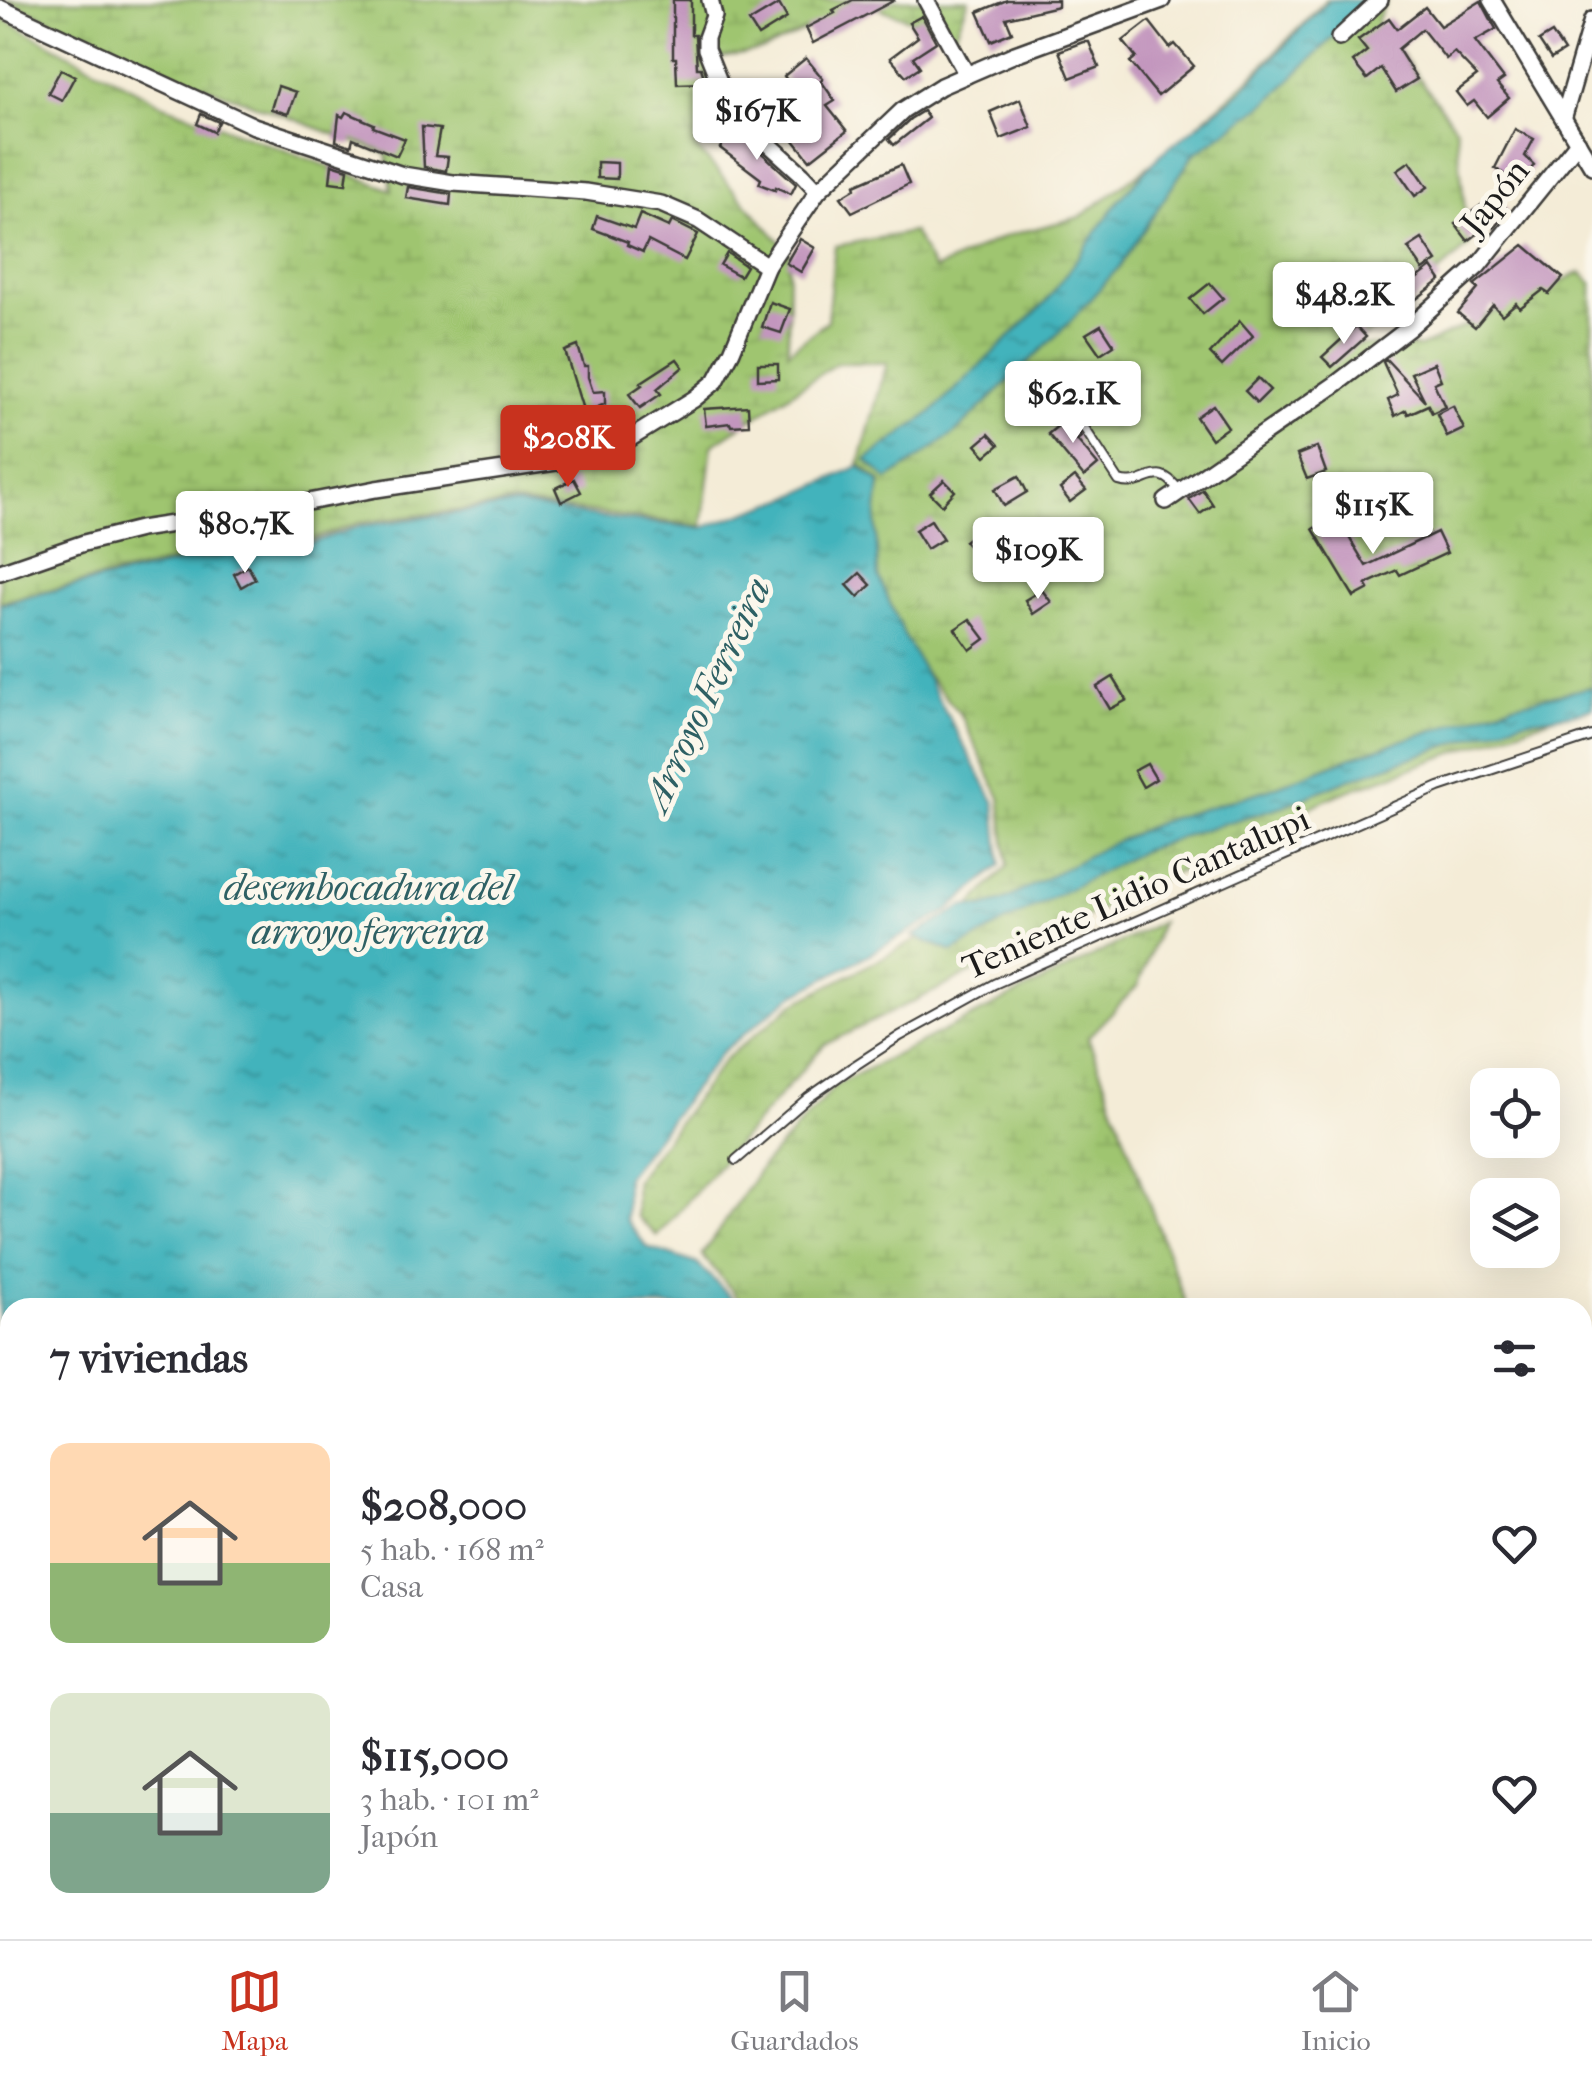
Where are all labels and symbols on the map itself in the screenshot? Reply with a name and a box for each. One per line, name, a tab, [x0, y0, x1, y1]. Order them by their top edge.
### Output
pin: $167K	[687, 78, 827, 163]
street label: Japón	[1450, 151, 1538, 245]
pin: $48.2K	[1263, 262, 1425, 347]
pin: $62.1K	[992, 361, 1154, 446]
pin: $208K	[498, 405, 638, 490]
pin: $115K	[1303, 472, 1443, 557]
pin: $80.7K	[164, 491, 326, 576]
pin: $109K	[968, 517, 1108, 602]
water label: Arroyo Ferreira	[632, 571, 780, 821]
street label: Teniente Lidio Cantalupi	[956, 798, 1316, 988]
water label: desembocadura del arroyo ferreira	[224, 865, 516, 954]

